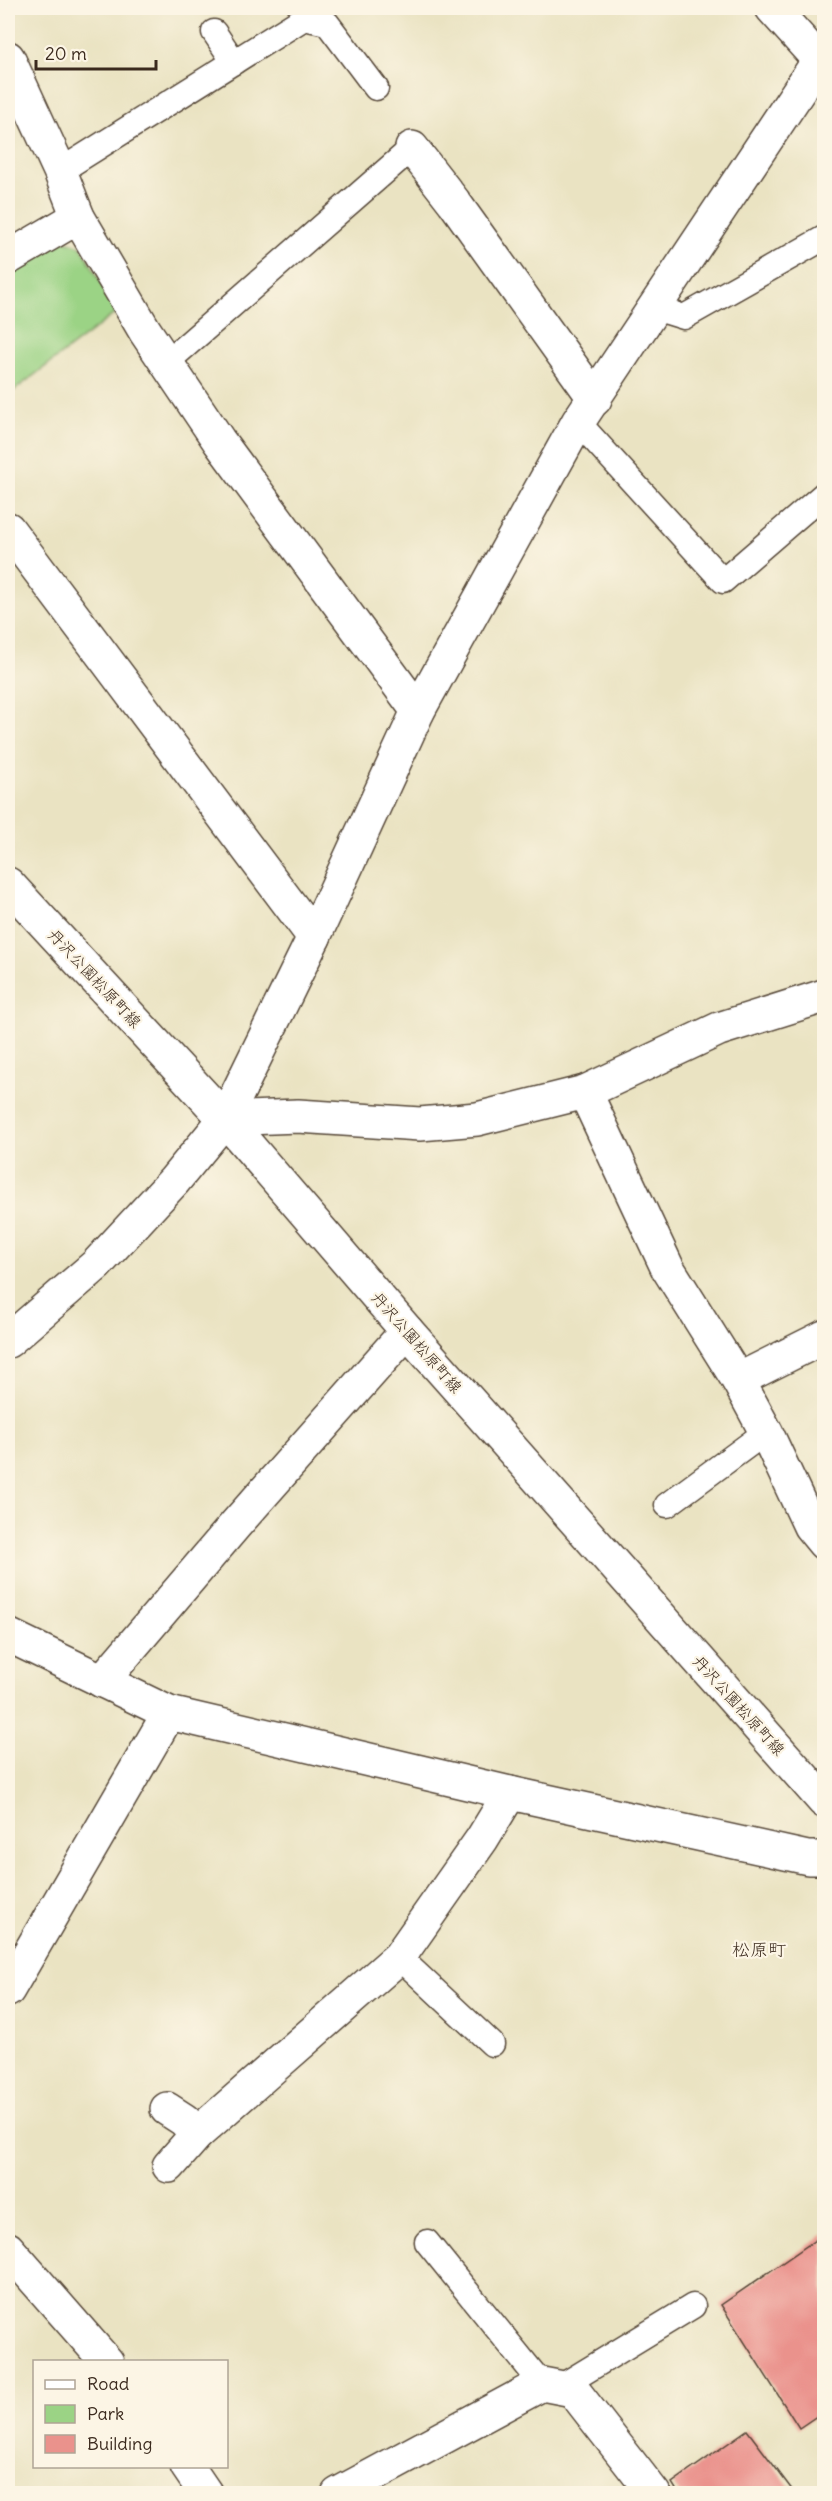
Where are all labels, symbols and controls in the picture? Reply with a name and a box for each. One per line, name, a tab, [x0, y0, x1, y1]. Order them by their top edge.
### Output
scale bar	[36, 33, 156, 71]
text: 20 m	[45, 42, 87, 65]
street label: 丹沢公園松原町線	[44, 924, 146, 1032]
street label: 丹沢公園松原町線	[367, 1287, 467, 1397]
street label: 丹沢公園松原町線	[689, 1651, 789, 1759]
district label: 松原町	[732, 1938, 786, 1961]
legend	[33, 2360, 228, 2468]
text: Road	[87, 2372, 130, 2395]
text: Park	[87, 2402, 124, 2425]
text: Building	[87, 2432, 152, 2455]

